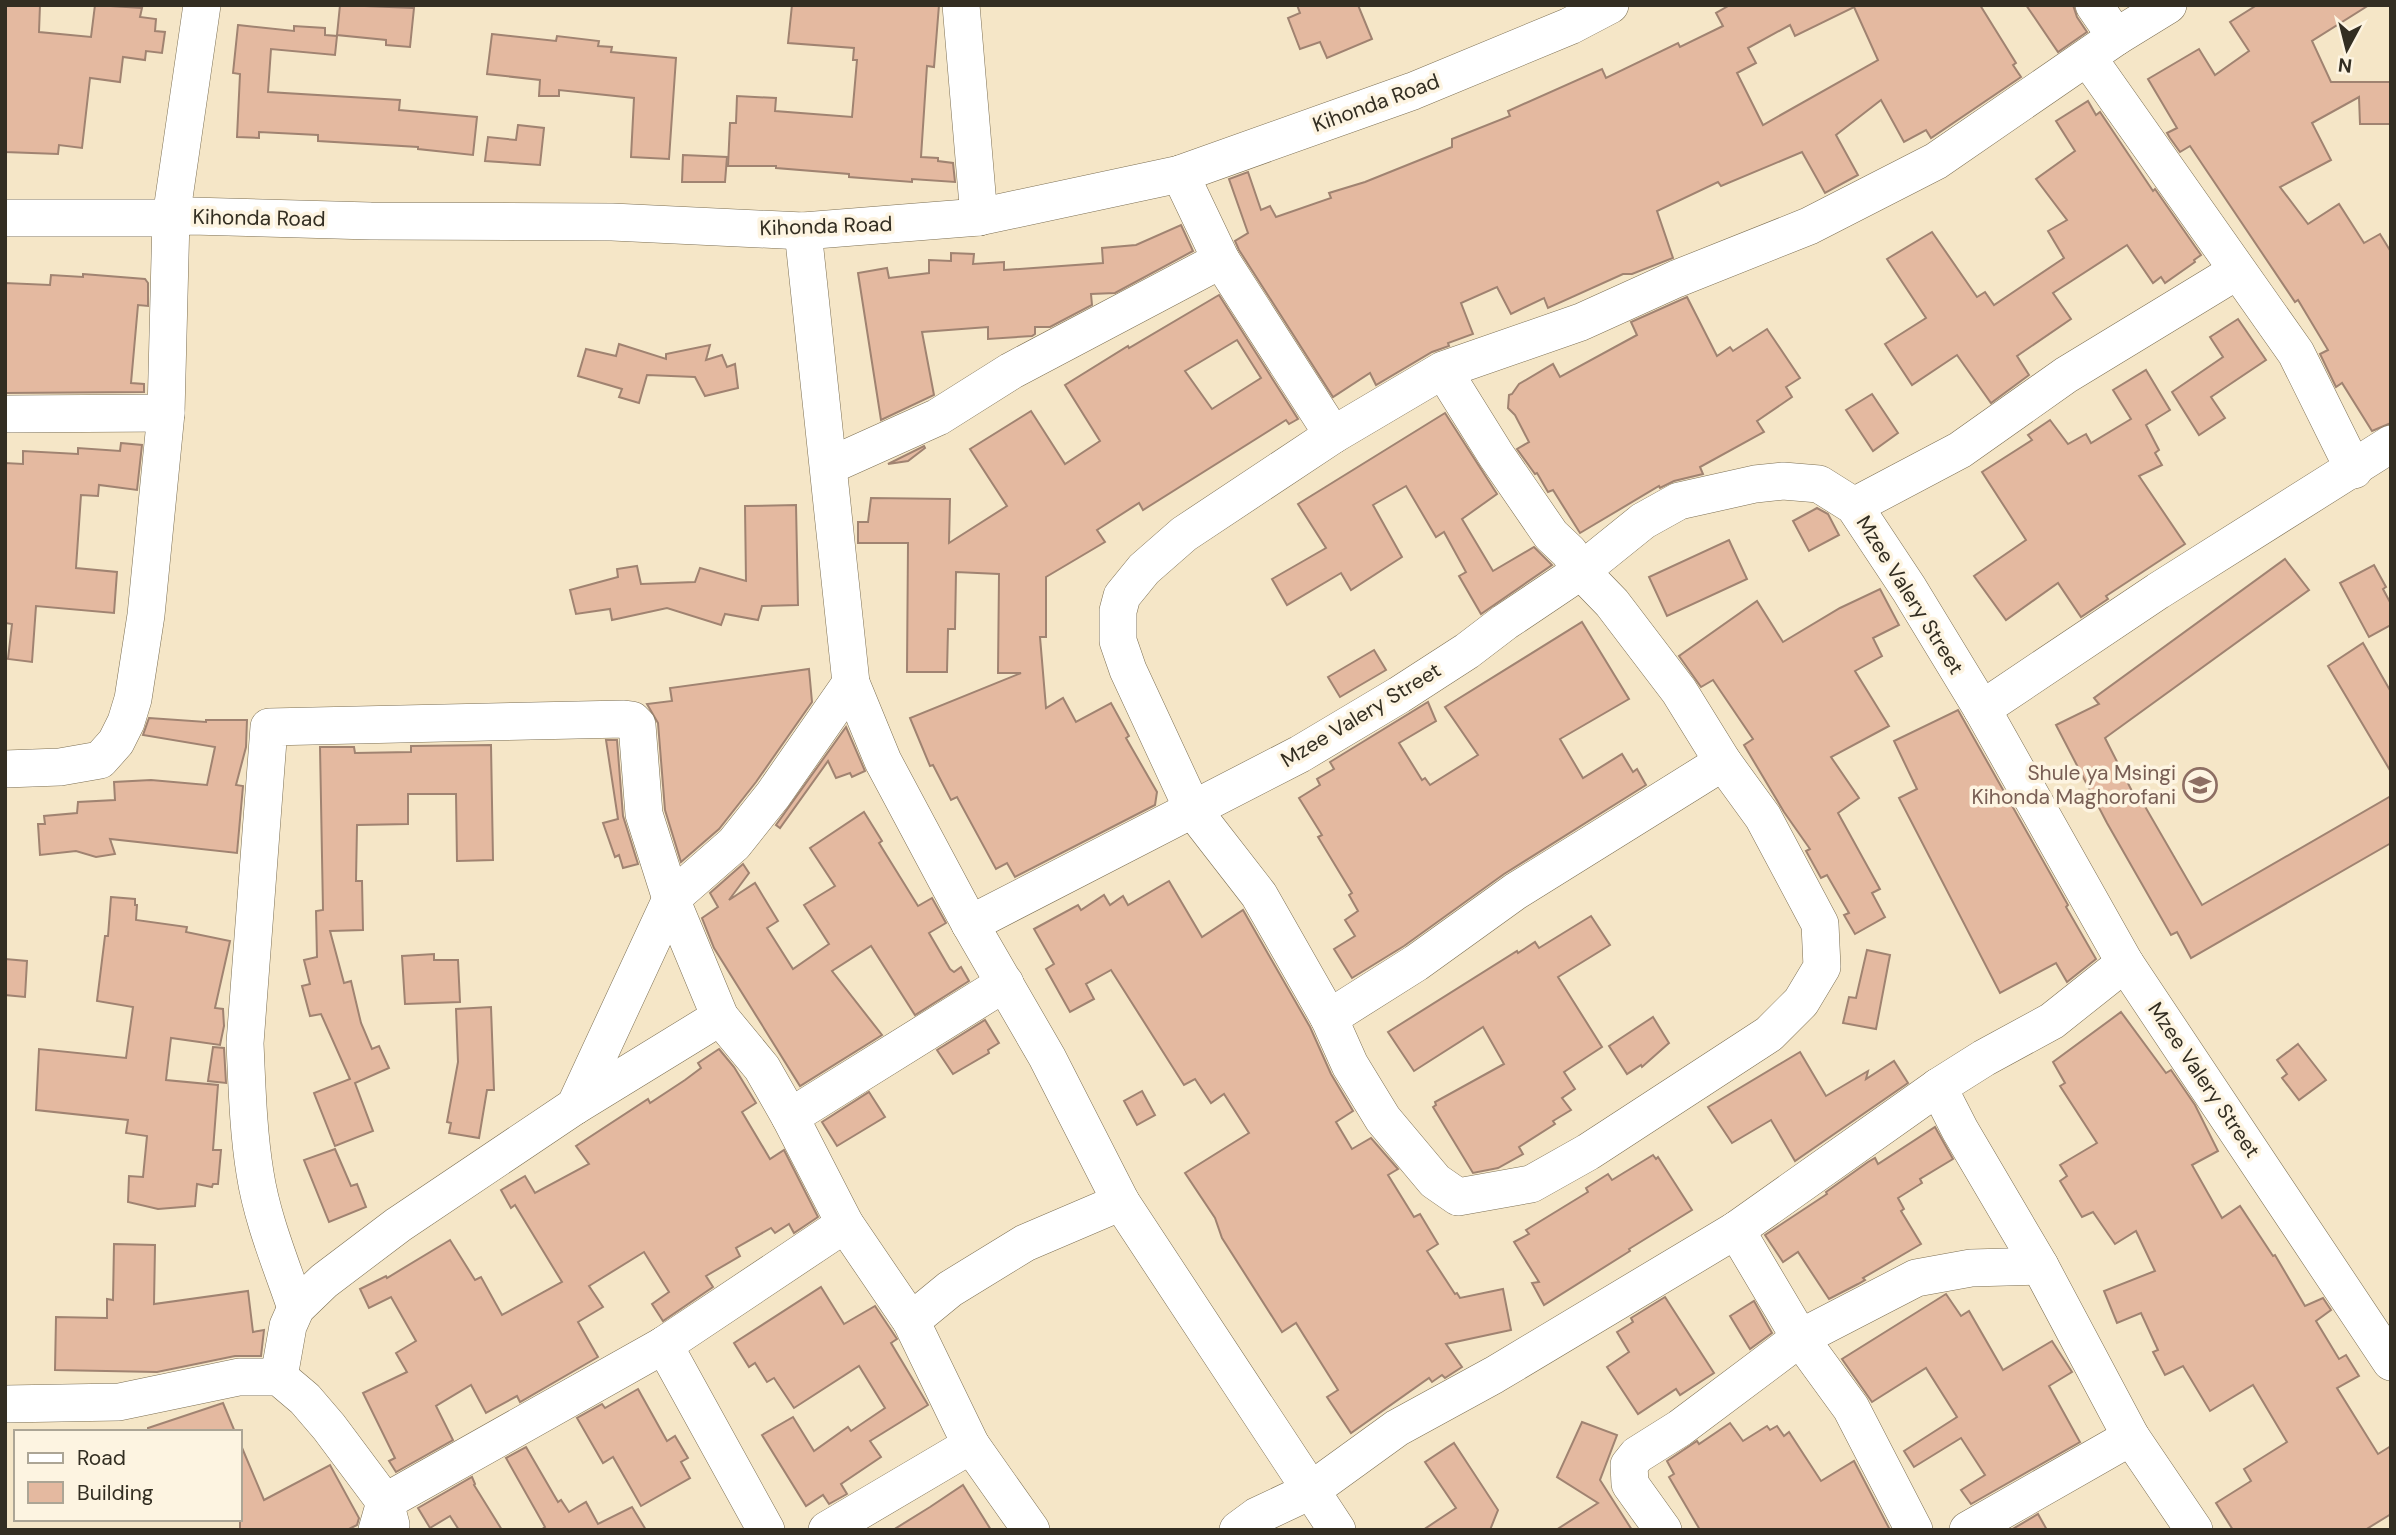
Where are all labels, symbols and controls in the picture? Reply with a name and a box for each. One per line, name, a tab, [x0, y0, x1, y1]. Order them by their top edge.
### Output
north arrow	[2312, 14, 2382, 84]
text: N	[2337, 52, 2353, 79]
street label: Kihonda Road	[1309, 67, 1443, 139]
street label: Kihonda Road	[192, 203, 326, 233]
street label: Kihonda Road	[759, 210, 893, 242]
street label: Mzee Valery Street	[1850, 510, 1970, 680]
street label: Mzee Valery Street	[1276, 656, 1446, 774]
place label: Shule ya Msingi Kihonda Maghorofani	[1972, 759, 2176, 811]
school or university icon: Shule ya Msingi Kihonda Maghorofani	[2181, 766, 2219, 804]
street label: Mzee Valery Street	[2141, 997, 2267, 1163]
legend	[14, 1430, 242, 1521]
text: Road	[77, 1444, 126, 1472]
text: Building	[77, 1479, 154, 1507]

